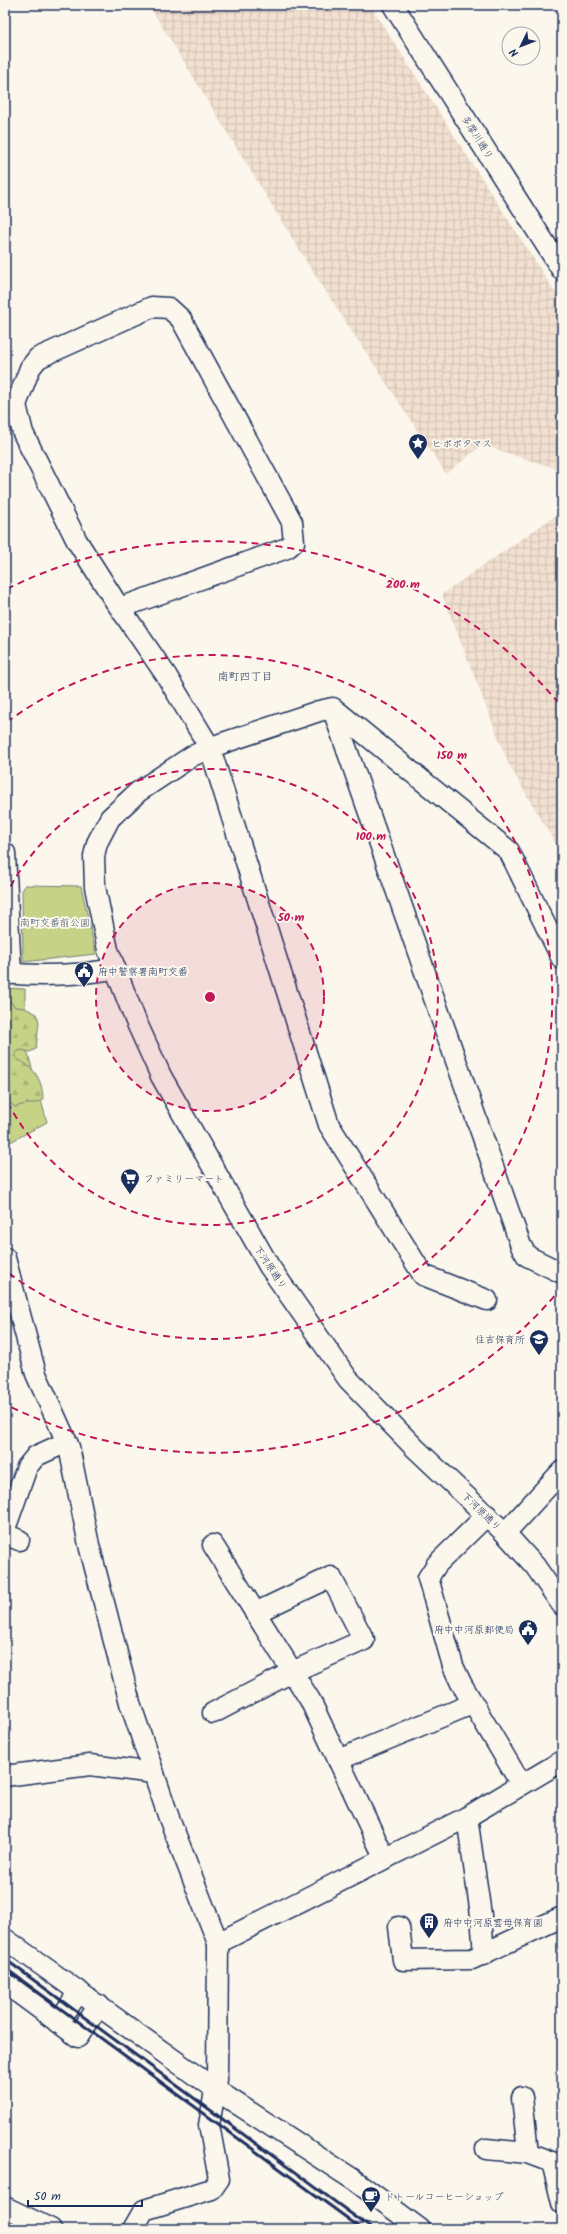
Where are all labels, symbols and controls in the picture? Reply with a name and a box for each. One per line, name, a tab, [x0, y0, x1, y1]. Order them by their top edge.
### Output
north arrow	[501, 26, 541, 66]
text: N	[505, 43, 523, 61]
street label: 多摩川通り	[457, 112, 497, 163]
place icon: ヒポポタマス	[407, 432, 429, 460]
place label: ヒポポタマス	[432, 436, 492, 452]
text: 200 m	[386, 575, 420, 594]
district label: 南町四丁目	[218, 668, 273, 686]
text: 150 m	[437, 746, 467, 765]
text: 100 m	[356, 827, 386, 846]
text: 50 m	[277, 908, 305, 927]
park label: 南町交番前公園	[20, 915, 90, 931]
public building icon: 府中警察署南町交番	[73, 960, 95, 988]
place label: 府中警察署南町交番	[98, 964, 188, 980]
centre of rings	[203, 990, 217, 1004]
supermarket icon: ファミリーマート	[119, 1167, 141, 1195]
place label: ファミリーマート	[144, 1171, 224, 1187]
street label: 下河原通り	[250, 1242, 291, 1293]
school or university icon: 住吉保育所	[528, 1328, 550, 1356]
place label: 住吉保育所	[475, 1332, 525, 1348]
street label: 下河原通り	[458, 1489, 505, 1535]
public building icon: 府中中河原郵便局	[517, 1618, 539, 1646]
place label: 府中中河原郵便局	[434, 1622, 514, 1638]
building icon: 府中中河原雲母保育園	[418, 1911, 440, 1939]
place label: 府中中河原雲母保育園	[443, 1915, 543, 1931]
scale bar	[28, 2182, 142, 2208]
cafe icon: ドトールコーヒーショップ	[360, 2185, 382, 2213]
text: 50 m	[34, 2187, 61, 2206]
place label: ドトールコーヒーショップ	[385, 2189, 504, 2205]

